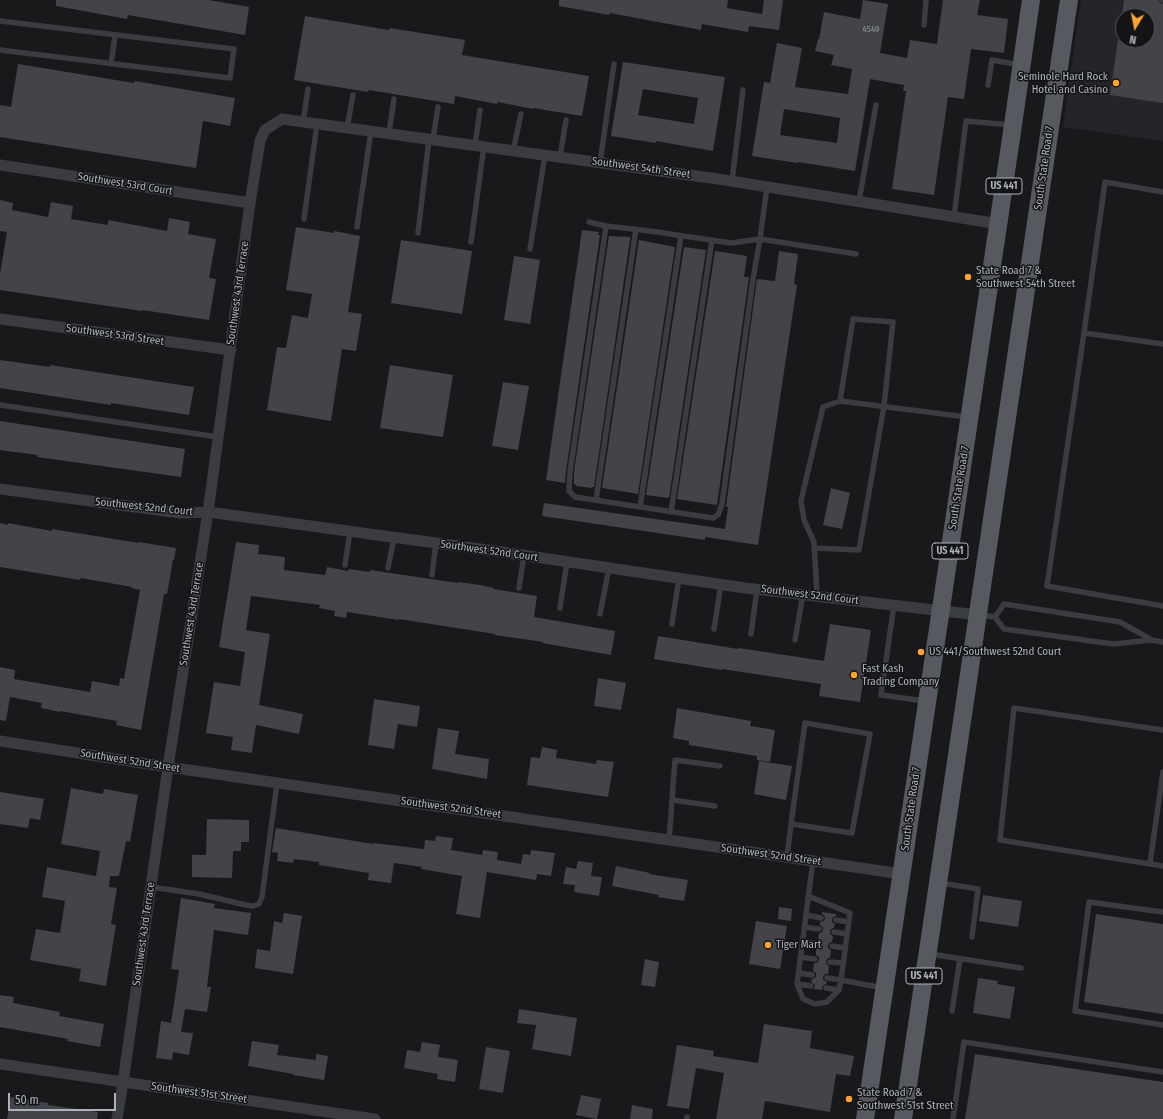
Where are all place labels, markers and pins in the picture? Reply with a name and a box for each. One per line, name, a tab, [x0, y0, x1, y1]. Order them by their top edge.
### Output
place label: Seminole Hard Rock Hotel and Casino	[1018, 70, 1108, 96]
marker: Seminole Hard Rock Hotel and Casino	[1111, 78, 1121, 88]
place label: State Road 7 & Southwest 54th Street	[976, 264, 1075, 290]
marker: State Road 7 & Southwest 54th Street	[963, 272, 973, 282]
place label: US 441/Southwest 52nd Court	[929, 645, 1061, 659]
marker: US 441/Southwest 52nd Court	[916, 647, 926, 657]
place label: Fast Kash Trading Company	[862, 662, 939, 688]
marker: Fast Kash Trading Company	[849, 670, 859, 680]
place label: Tiger Mart	[776, 938, 821, 952]
marker: Tiger Mart	[763, 940, 773, 950]
place label: State Road 7 & Southwest 51st Street	[857, 1086, 954, 1112]
marker: State Road 7 & Southwest 51st Street	[844, 1094, 854, 1104]

